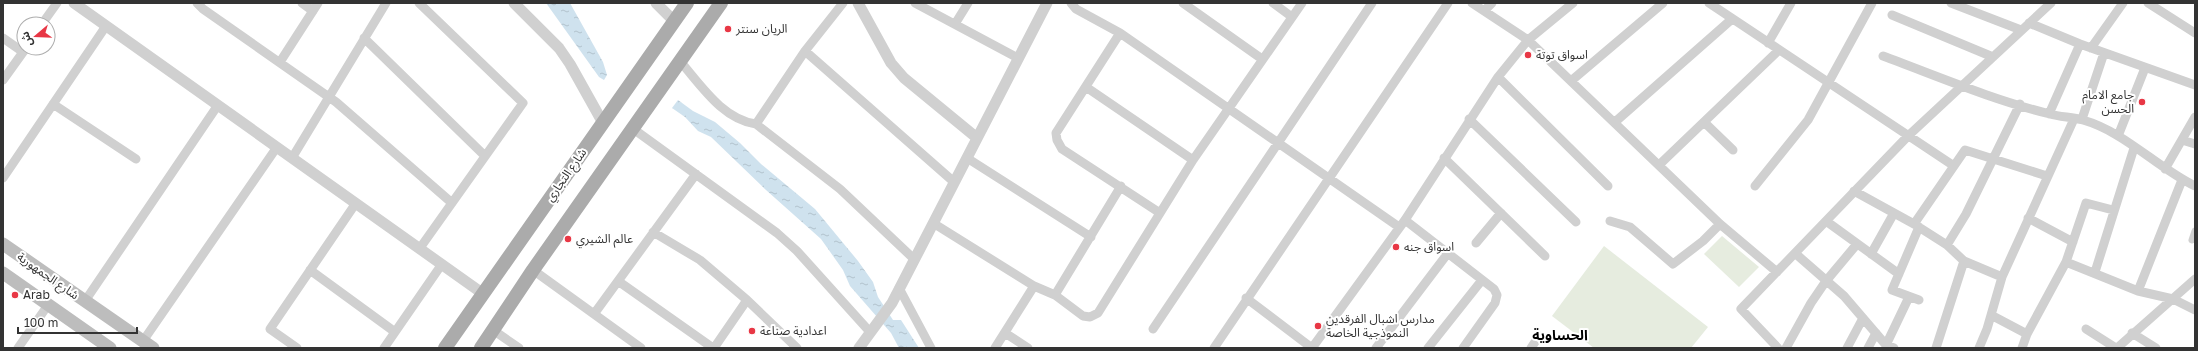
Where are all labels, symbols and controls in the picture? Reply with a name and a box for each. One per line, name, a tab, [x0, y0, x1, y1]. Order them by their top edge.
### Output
north arrow	[16, 16, 56, 56]
place label: الريان سنتر	[735, 21, 788, 36]
marker: الريان سنتر	[723, 24, 733, 34]
text: ش	[17, 30, 36, 49]
place label: اسواق توتة	[1536, 47, 1588, 62]
marker: اسواق توتة	[1523, 50, 1533, 60]
place label: جامع الامام الحسن	[2082, 87, 2134, 116]
marker: جامع الامام الحسن	[2137, 97, 2147, 107]
street label: شارع التجاري	[542, 145, 592, 206]
place label: عالم الشيري	[576, 231, 633, 249]
marker: عالم الشيري	[563, 234, 573, 244]
place label: اسواق جنه	[1404, 239, 1454, 254]
marker: اسواق جنه	[1391, 242, 1401, 252]
street label: شارع الجمهورية	[13, 249, 82, 304]
place label: Arab	[23, 287, 50, 302]
marker: Arab	[10, 290, 20, 300]
scale bar	[18, 309, 137, 335]
place label: مدارس اشبال الفرقدين النموذجية الخاصة	[1326, 311, 1435, 340]
text: 100 m	[24, 315, 58, 330]
marker: مدارس اشبال الفرقدين النموذجية الخاصة	[1313, 321, 1323, 331]
place label: اعدادية صناعة	[760, 323, 827, 338]
marker: اعدادية صناعة	[747, 326, 757, 336]
district label: الحساوية	[1532, 326, 1588, 343]

